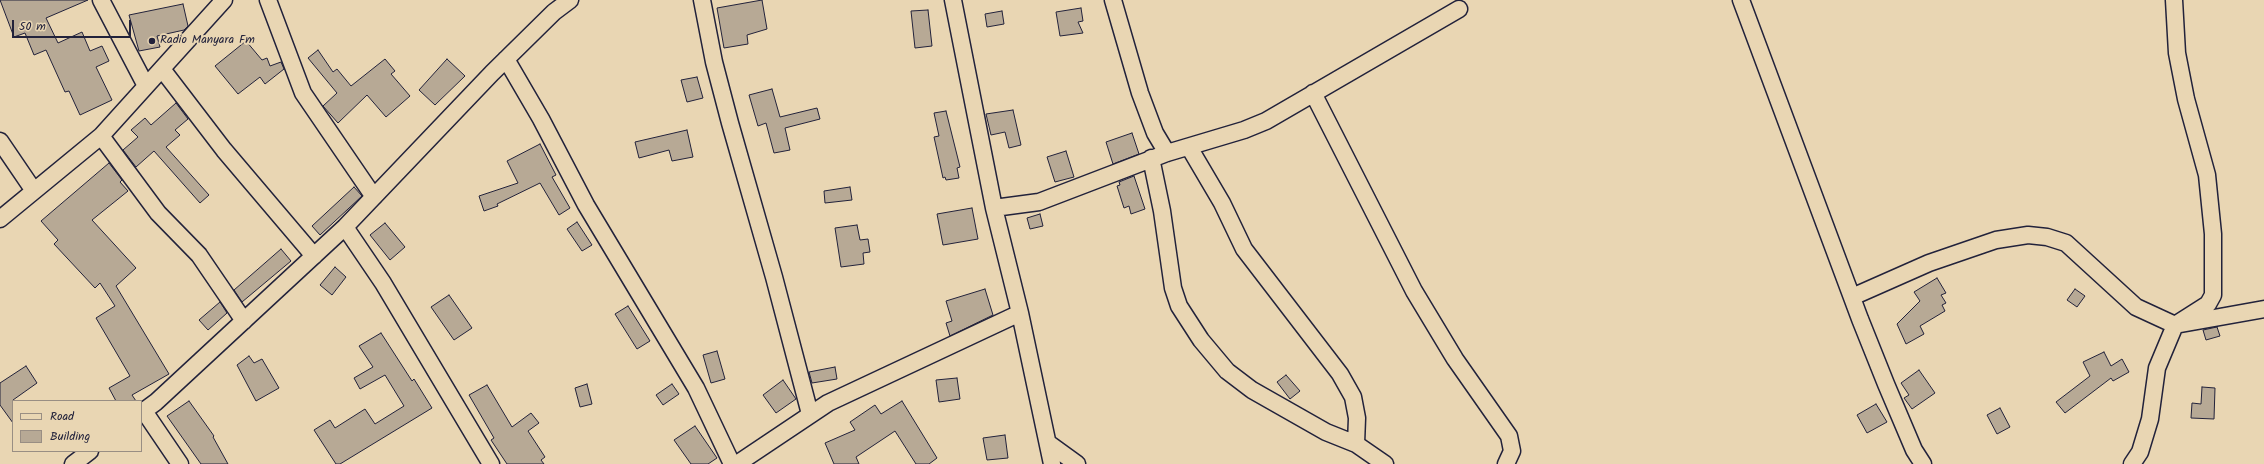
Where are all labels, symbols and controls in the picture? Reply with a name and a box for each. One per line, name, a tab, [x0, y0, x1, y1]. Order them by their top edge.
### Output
scale bar	[14, 12, 133, 38]
text: 50 m	[19, 17, 46, 36]
place label: Radio Manyara Fm	[160, 34, 255, 48]
marker: Radio Manyara Fm	[147, 36, 157, 46]
legend	[12, 400, 142, 452]
text: Road	[50, 407, 74, 426]
text: Building	[50, 427, 90, 446]

